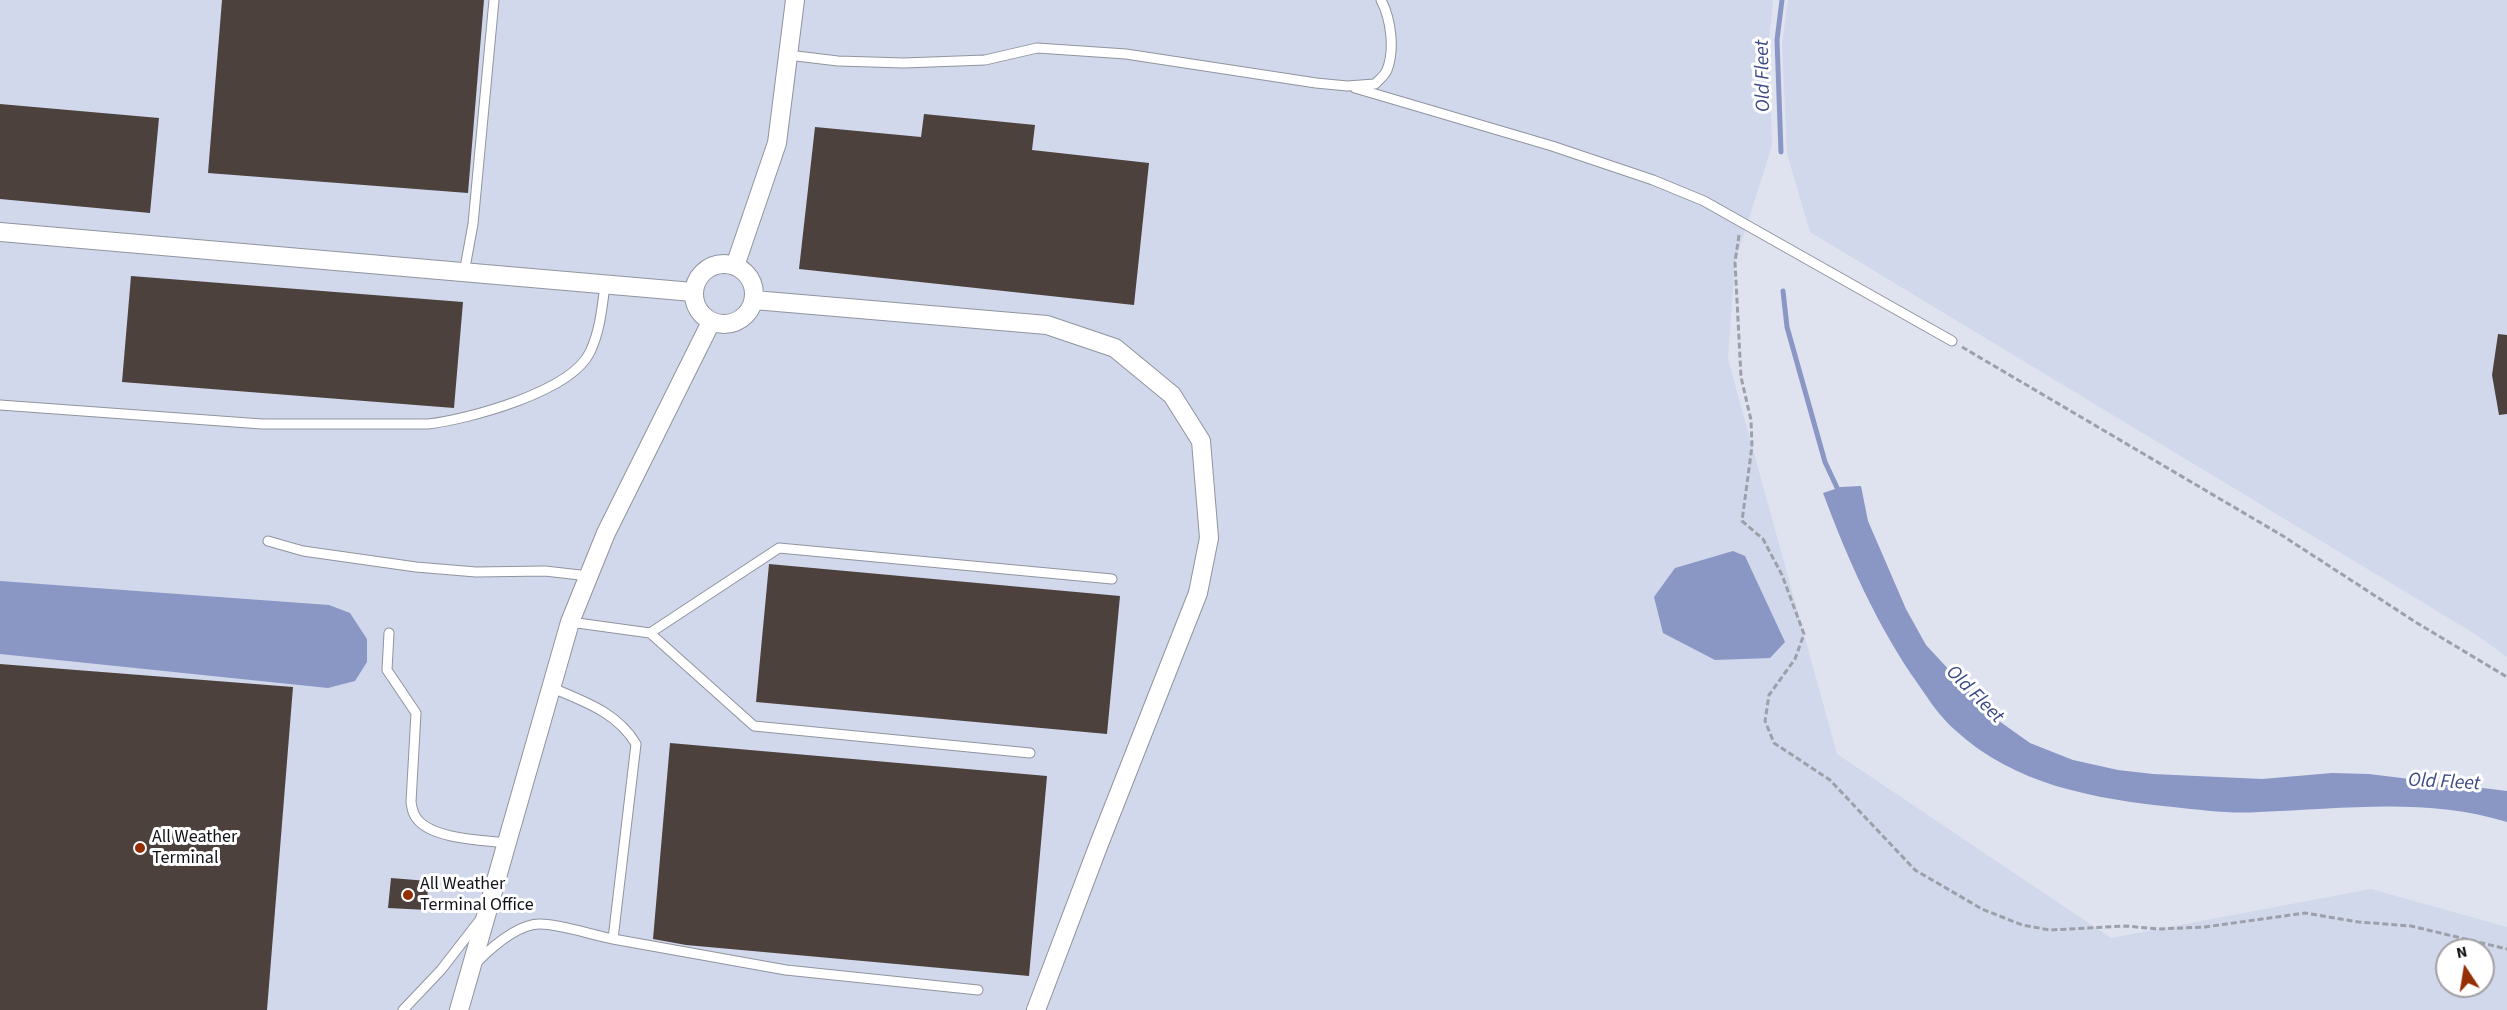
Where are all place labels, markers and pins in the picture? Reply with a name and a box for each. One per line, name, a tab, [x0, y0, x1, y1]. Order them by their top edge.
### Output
place label: All Weather Terminal	[152, 827, 237, 870]
marker: All Weather Terminal	[133, 841, 147, 855]
place label: All Weather Terminal Office	[420, 874, 534, 916]
marker: All Weather Terminal Office	[401, 888, 415, 902]

